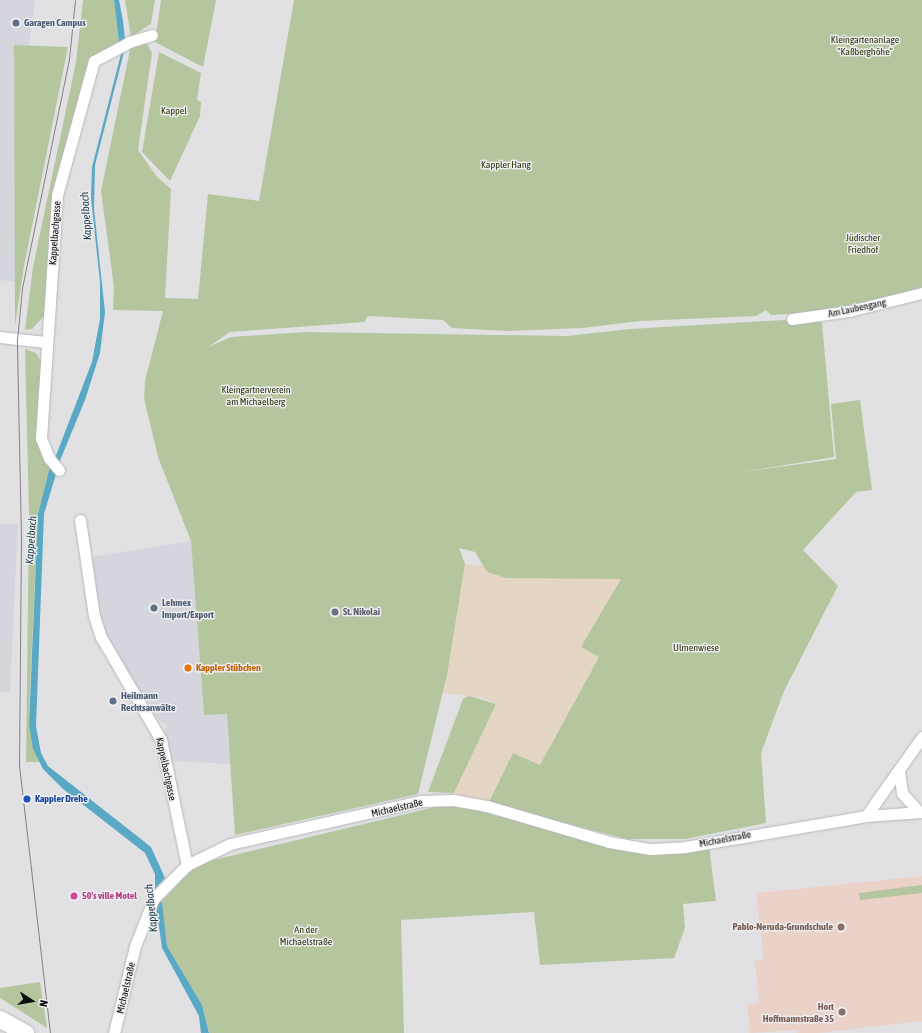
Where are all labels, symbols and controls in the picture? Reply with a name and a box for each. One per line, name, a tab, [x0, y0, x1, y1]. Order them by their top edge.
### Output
place label: Garagen Campus	[24, 17, 86, 29]
marker: Garagen Campus	[11, 18, 21, 28]
park label: Kleingartenanlage "Kaßberghöhe"	[831, 33, 899, 56]
park label: Kappel	[161, 105, 187, 117]
park label: Kappler Hang	[481, 159, 531, 171]
water label: Kappelbach	[78, 191, 94, 241]
street label: Kappelbachgasse	[47, 201, 63, 265]
park label: Jüdischer Friedhof	[846, 231, 880, 254]
street label: Am Laubengang	[827, 296, 887, 320]
park label: Kleingartnerverein am Michaelberg	[221, 383, 291, 406]
water label: Kappelbach	[23, 515, 39, 565]
place label: Lehmex Import/Export	[162, 596, 214, 620]
marker: Lehmex Import/Export	[149, 603, 159, 613]
place label: St. Nikolai	[343, 606, 380, 618]
marker: St. Nikolai	[330, 607, 340, 617]
park label: Ulmenwiese	[673, 642, 719, 654]
place label: Kappler Stübchen	[196, 662, 261, 674]
marker: Kappler Stübchen	[183, 663, 193, 673]
place label: Heilmann Rechtsanwälte	[121, 689, 175, 712]
marker: Heilmann Rechtsanwälte	[108, 696, 118, 706]
street label: Kappelbachgasse	[153, 736, 179, 802]
place label: Kappler Drehe	[35, 793, 88, 805]
marker: Kappler Drehe	[22, 794, 32, 804]
street label: Michaelstraße	[370, 796, 424, 820]
street label: Michaelstraße	[698, 828, 752, 850]
water label: Kappelbach	[142, 883, 160, 933]
place label: 50’s ville Motel	[82, 890, 137, 902]
marker: 50’s ville Motel	[69, 891, 79, 901]
place label: Pablo-Neruda-Grundschule	[732, 921, 833, 933]
marker: Pablo-Neruda-Grundschule	[836, 922, 846, 932]
park label: An der Michaelstraße	[280, 923, 332, 946]
street label: Michaelstraße	[114, 961, 138, 1015]
north arrow	[12, 981, 52, 1021]
text: N	[37, 999, 50, 1008]
place label: Hort Hoffmannstraße 35	[763, 1000, 834, 1024]
marker: Hort Hoffmannstraße 35	[837, 1007, 847, 1017]

